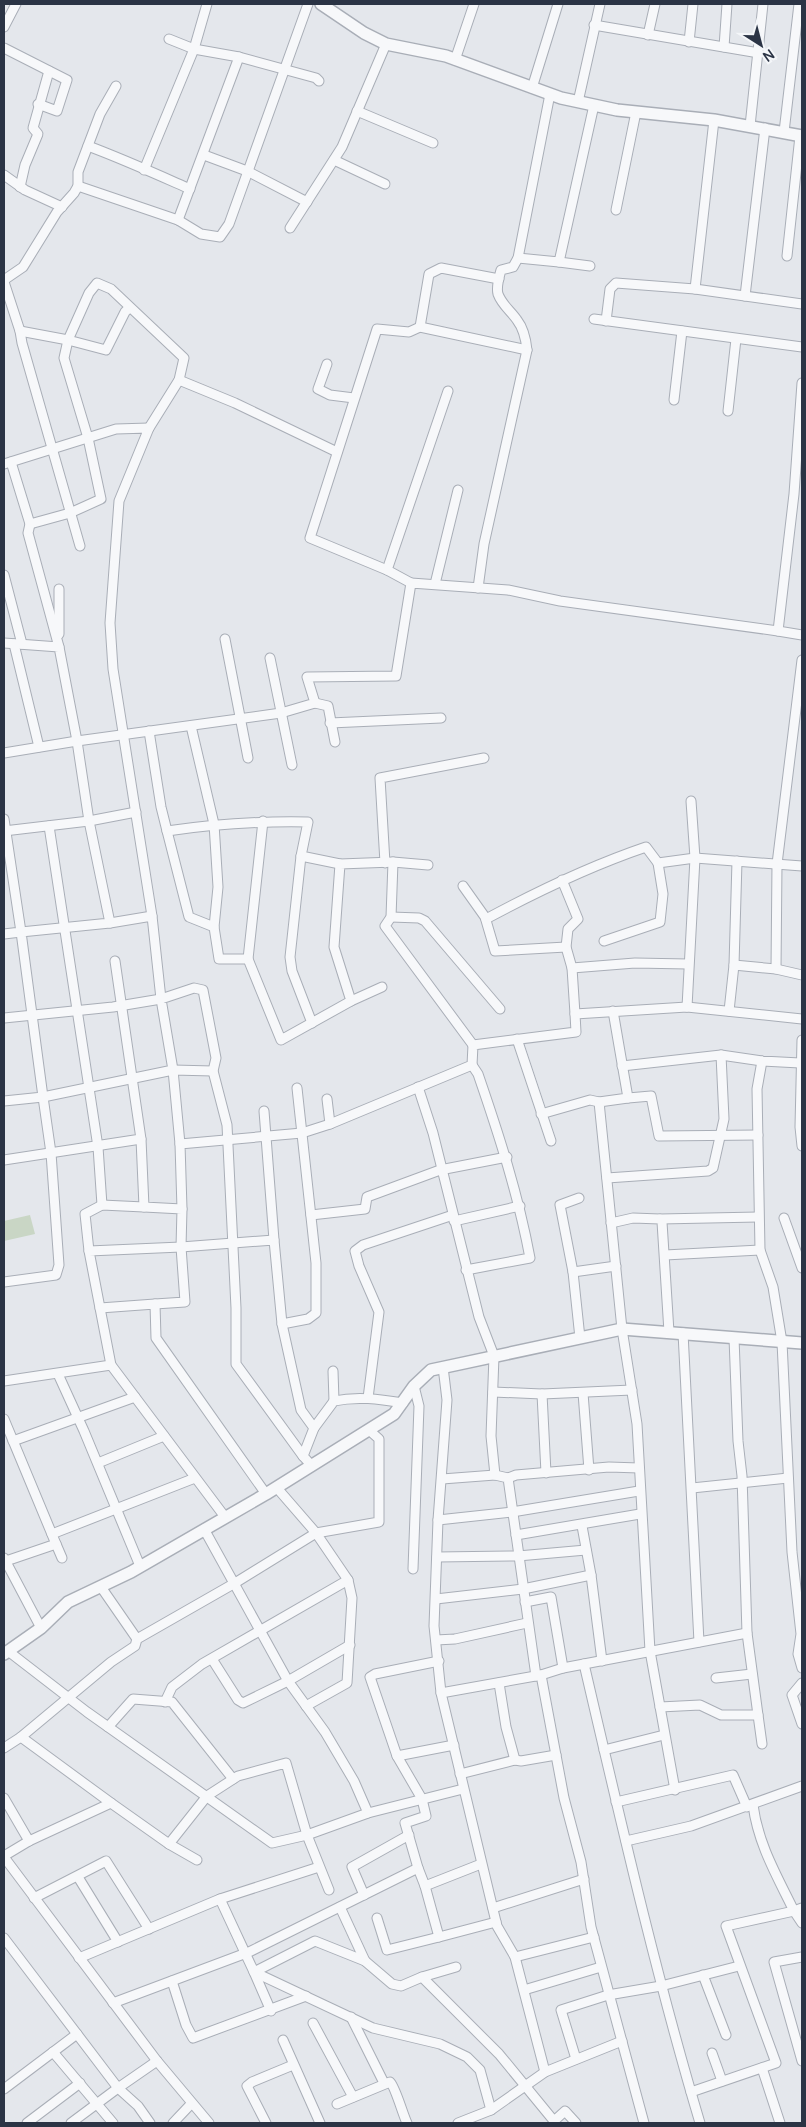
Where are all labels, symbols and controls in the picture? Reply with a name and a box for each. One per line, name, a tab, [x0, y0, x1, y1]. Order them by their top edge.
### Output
north arrow	[736, 20, 786, 70]
text: N	[759, 45, 779, 67]

